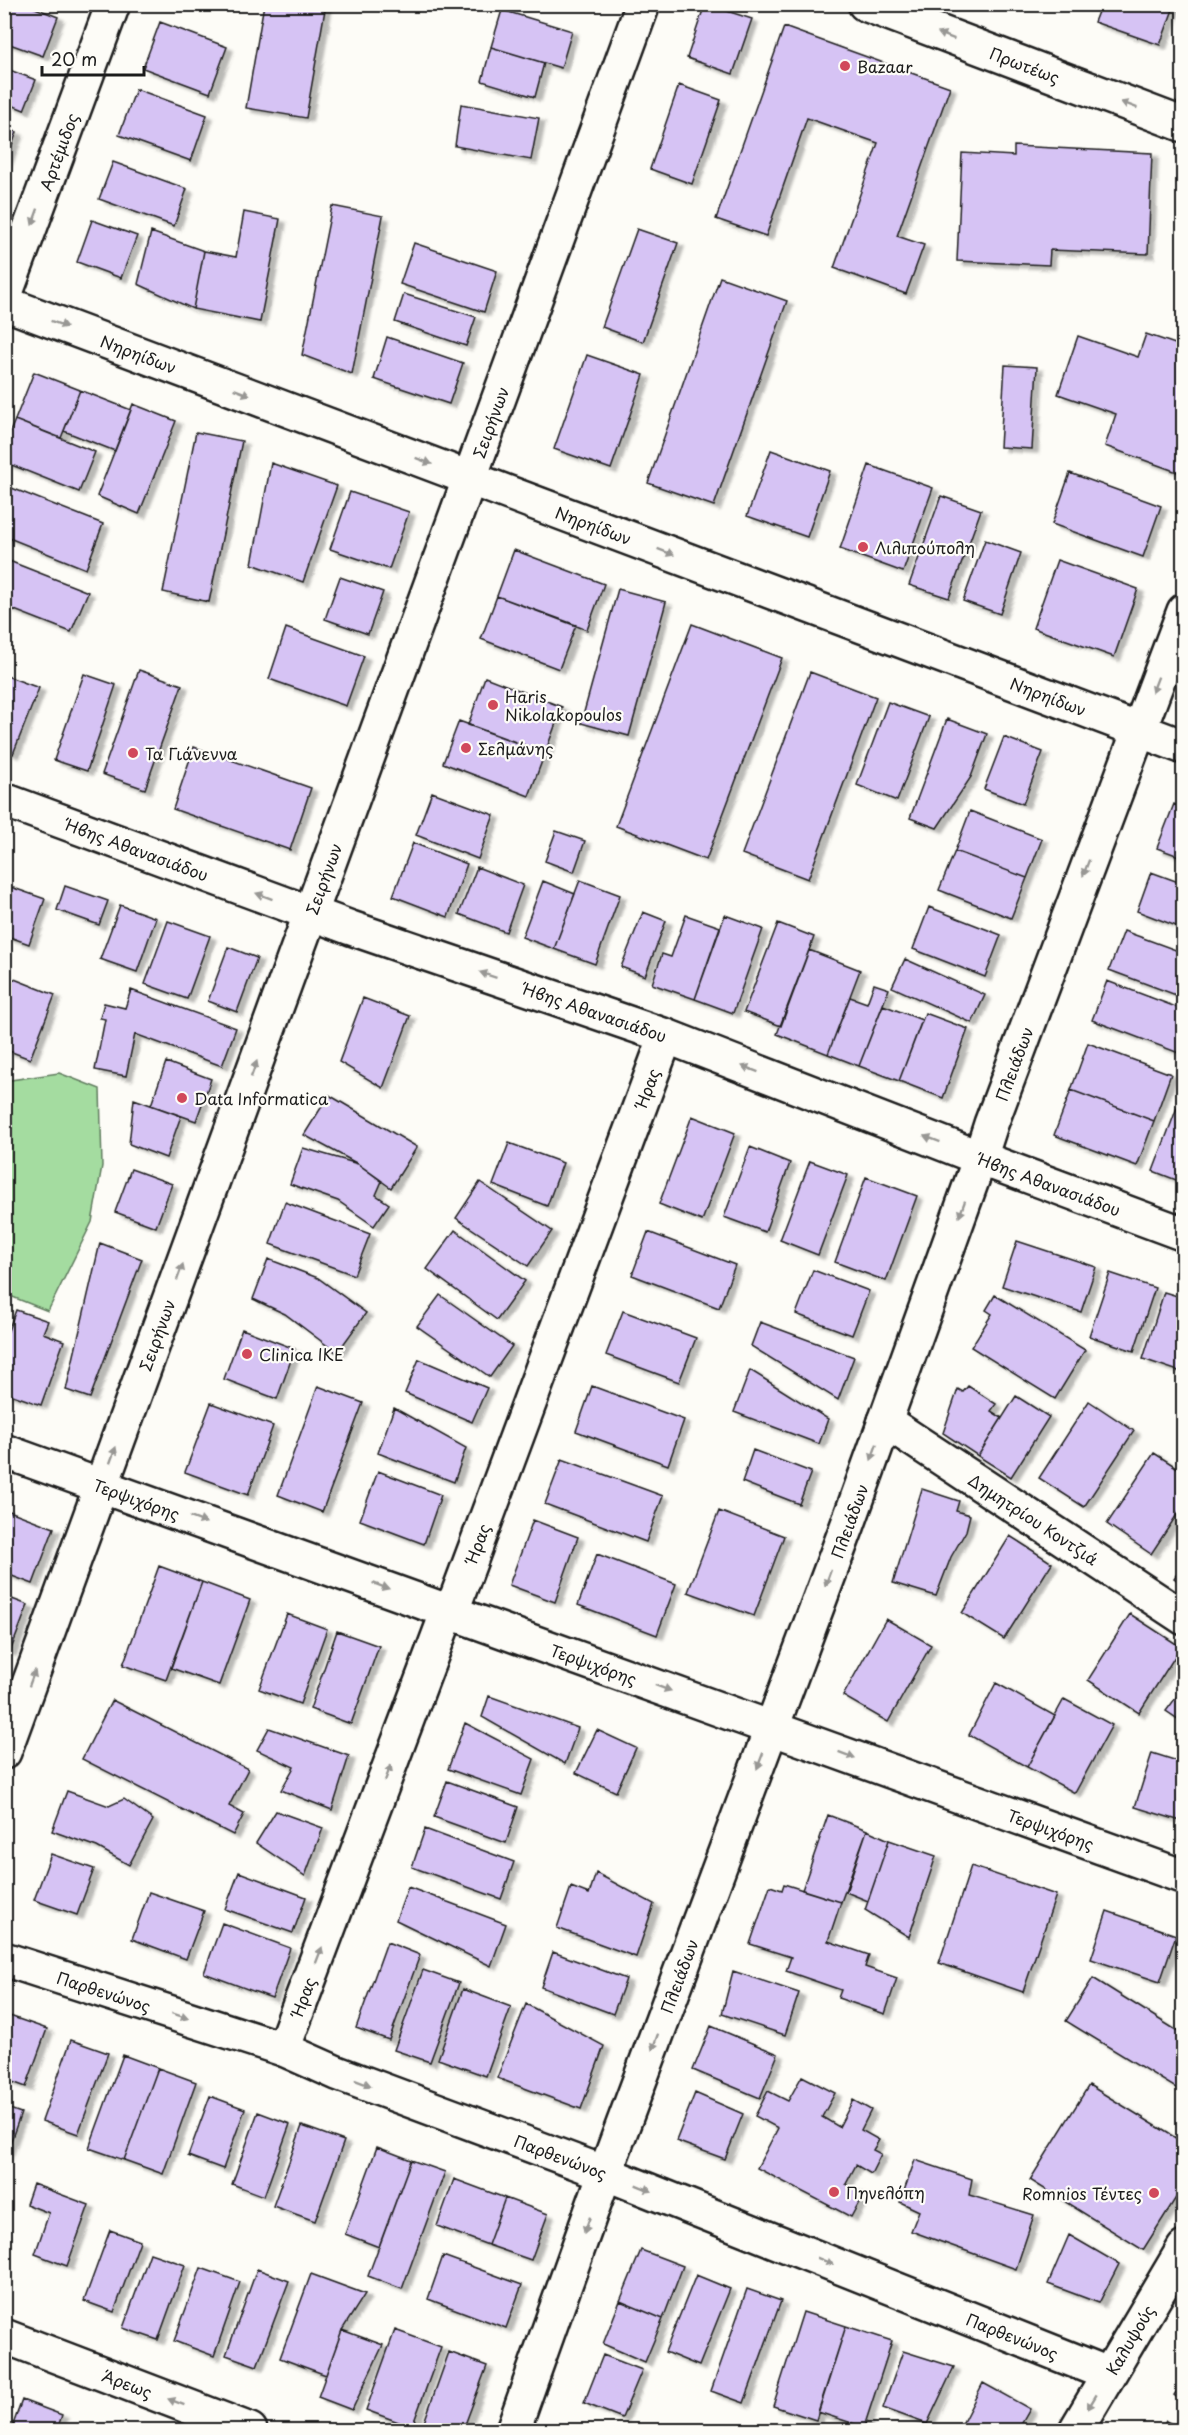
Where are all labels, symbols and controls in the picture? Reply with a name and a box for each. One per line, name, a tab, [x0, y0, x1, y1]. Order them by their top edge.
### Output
one-way arrow	[937, 30, 955, 40]
scale bar	[42, 39, 144, 77]
street label: Πρωτέως	[987, 41, 1063, 89]
text: 20 m	[51, 45, 97, 72]
place label: Bazaar	[857, 54, 913, 78]
marker: Bazaar	[838, 59, 852, 73]
one-way arrow	[1120, 99, 1138, 109]
street label: Αρτέμιδος	[33, 109, 84, 194]
one-way arrow	[29, 208, 39, 226]
one-way arrow	[50, 320, 68, 329]
street label: Νηρηίδων	[97, 328, 180, 379]
street label: Σειρήνων	[466, 383, 514, 461]
one-way arrow	[233, 388, 251, 398]
one-way arrow	[416, 456, 434, 466]
street label: Νηρηίδων	[552, 500, 635, 550]
place label: Λιλιπούπολη	[875, 535, 975, 559]
marker: Λιλιπούπολη	[856, 540, 870, 554]
one-way arrow	[657, 548, 675, 557]
street label: Νηρηίδων	[1007, 671, 1090, 721]
one-way arrow	[1149, 677, 1159, 695]
place label: Haris Nikolakopoulos	[505, 684, 622, 726]
marker: Haris Nikolakopoulos	[486, 698, 500, 712]
place label: Σελμάνης	[478, 736, 553, 760]
place label: Τα Γιάνεννα	[145, 741, 238, 765]
marker: Σελμάνης	[459, 741, 473, 755]
marker: Τα Γιάνεννα	[126, 746, 140, 760]
street label: Ήβης Αθανασιάδου	[60, 811, 212, 886]
street label: Σειρήνων	[299, 839, 347, 918]
one-way arrow	[1081, 859, 1091, 877]
one-way arrow	[255, 891, 273, 901]
one-way arrow	[479, 970, 497, 979]
street label: Ήβης Αθανασιάδου	[517, 975, 670, 1047]
street label: Πλειάδων	[989, 1023, 1039, 1105]
one-way arrow	[250, 1060, 259, 1078]
one-way arrow	[741, 1063, 759, 1073]
street label: Ήρας	[627, 1065, 665, 1114]
place label: Data Informatica	[194, 1086, 329, 1110]
marker: Data Informatica	[175, 1091, 189, 1105]
one-way arrow	[923, 1134, 941, 1144]
street label: Ήβης Αθανασιάδου	[972, 1145, 1124, 1221]
one-way arrow	[957, 1200, 966, 1218]
one-way arrow	[175, 1263, 185, 1281]
street label: Σειρήνων	[132, 1296, 180, 1374]
place label: Clinica ΙΚΕ	[259, 1342, 344, 1366]
marker: Clinica ΙΚΕ	[240, 1347, 254, 1361]
one-way arrow	[869, 1443, 879, 1461]
one-way arrow	[108, 1446, 118, 1464]
street label: Δημητρίου Κοντζιά	[964, 1467, 1104, 1571]
street label: Τερψιχόρης	[90, 1472, 183, 1526]
street label: Πλειάδων	[824, 1480, 874, 1562]
one-way arrow	[189, 1516, 207, 1526]
street label: Ήρας	[458, 1520, 495, 1569]
one-way arrow	[822, 1570, 832, 1588]
one-way arrow	[372, 1582, 390, 1592]
street label: Τερψιχόρης	[547, 1637, 640, 1691]
one-way arrow	[27, 1668, 37, 1686]
one-way arrow	[655, 1684, 673, 1694]
one-way arrow	[838, 1750, 856, 1760]
one-way arrow	[754, 1752, 764, 1770]
one-way arrow	[384, 1764, 393, 1782]
street label: Τερψιχόρης	[1004, 1802, 1097, 1856]
street label: Πλειάδων	[654, 1935, 704, 2017]
one-way arrow	[315, 1946, 325, 1964]
street label: Παρθενώνος	[54, 1965, 154, 2018]
street label: Ήρας	[283, 1974, 321, 2022]
one-way arrow	[171, 2011, 189, 2021]
one-way arrow	[650, 2033, 659, 2051]
one-way arrow	[354, 2078, 372, 2088]
street label: Παρθενώνος	[511, 2128, 610, 2185]
place label: Πηνελόπη	[846, 2180, 925, 2204]
place label: Romnios Τέντες	[1022, 2181, 1142, 2205]
one-way arrow	[635, 2184, 653, 2193]
marker: Πηνελόπη	[827, 2185, 841, 2199]
marker: Romnios Τέντες	[1147, 2186, 1161, 2200]
one-way arrow	[582, 2216, 592, 2234]
one-way arrow	[816, 2256, 834, 2266]
street label: Καλυψούς	[1099, 2300, 1160, 2379]
street label: Παρθενώνος	[963, 2307, 1062, 2365]
street label: Άρεως	[99, 2363, 156, 2404]
one-way arrow	[1086, 2394, 1097, 2410]
one-way arrow	[166, 2397, 184, 2407]

